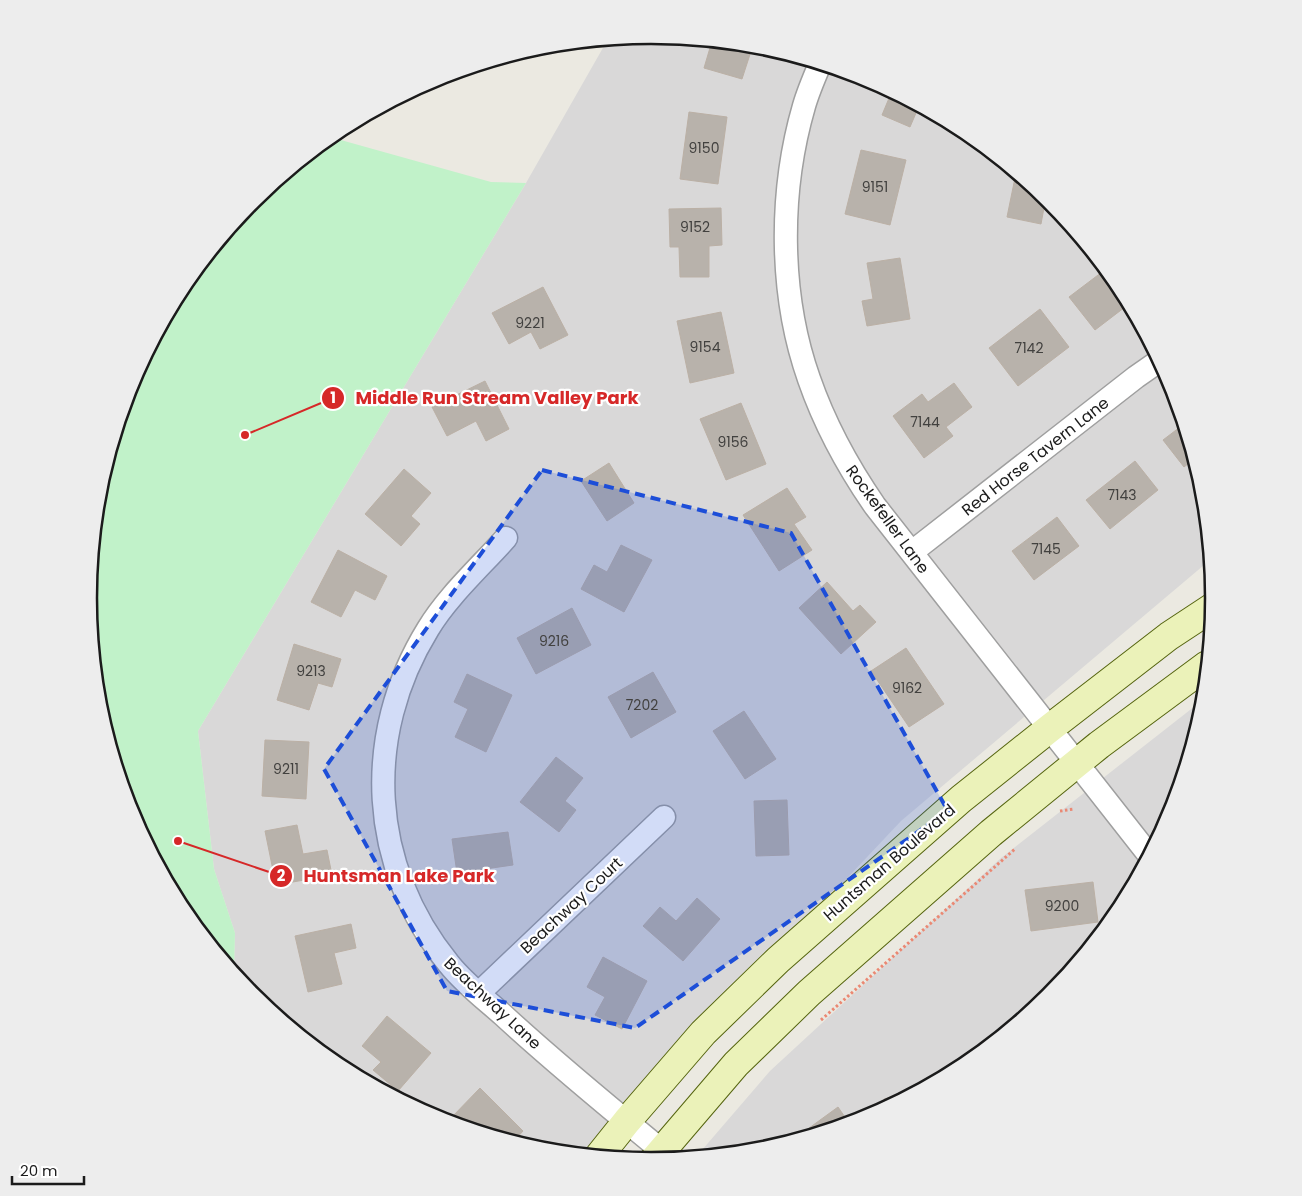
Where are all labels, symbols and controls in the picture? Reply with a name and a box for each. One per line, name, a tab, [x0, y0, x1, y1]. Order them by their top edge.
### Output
house number: 9150	[689, 138, 719, 158]
house number: 9151	[862, 177, 888, 197]
house number: 9152	[680, 217, 710, 237]
house number: 9221	[515, 313, 545, 333]
house number: 9154	[690, 337, 721, 357]
house number: 7142	[1015, 338, 1043, 358]
callout: Middle Run Stream Valley Park	[320, 381, 648, 414]
text: Middle Run Stream Valley Park	[355, 385, 639, 410]
text: 1	[330, 387, 336, 408]
street label: Red Horse Tavern Lane	[957, 391, 1114, 521]
house number: 7144	[910, 412, 940, 432]
house number: 9156	[718, 432, 749, 452]
street label: Rockefeller Lane	[840, 460, 935, 578]
house number: 7143	[1107, 485, 1137, 505]
house number: 7145	[1031, 539, 1061, 559]
house number: 9216	[539, 631, 569, 651]
house number: 9213	[296, 661, 326, 681]
house number: 9162	[892, 678, 922, 698]
house number: 7202	[626, 695, 658, 715]
house number: 9211	[273, 759, 299, 779]
street label: Huntsman Boulevard	[818, 799, 960, 926]
street label: Beachway Court	[515, 852, 628, 959]
callout: Huntsman Lake Park	[269, 859, 505, 892]
text: Huntsman Lake Park	[303, 863, 495, 888]
text: 2	[277, 865, 286, 886]
house number: 9200	[1045, 896, 1079, 916]
street label: Beachway Lane	[439, 952, 546, 1055]
scale bar	[12, 1154, 85, 1186]
text: 20 m	[20, 1160, 58, 1181]

